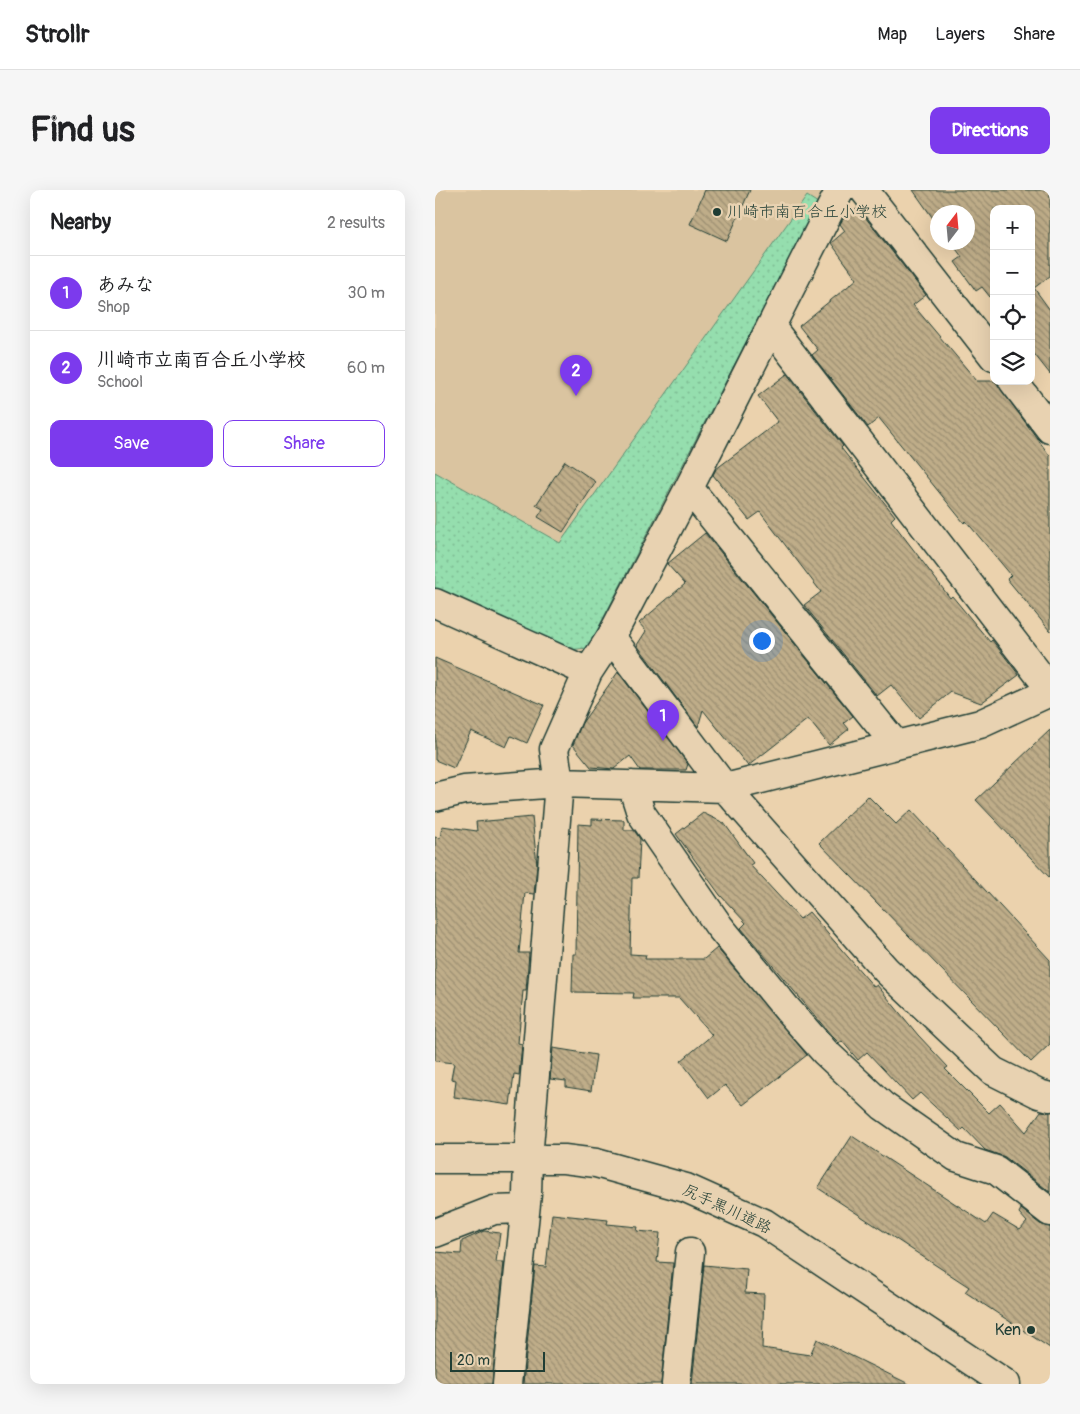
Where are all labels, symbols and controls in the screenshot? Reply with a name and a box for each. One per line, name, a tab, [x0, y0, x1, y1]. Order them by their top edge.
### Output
text: Strollr	[25, 20, 90, 49]
text: Map	[878, 23, 907, 46]
text: Layers	[935, 23, 985, 46]
text: Share	[1013, 23, 1055, 46]
button: Directions	[930, 107, 1050, 154]
text: Find us	[30, 108, 135, 152]
place label: 川崎市南百合丘小学校	[727, 202, 887, 222]
north arrow	[930, 205, 975, 250]
map controls	[990, 205, 1035, 385]
button: +	[990, 205, 1035, 250]
marker: 川崎市南百合丘小学校	[711, 206, 723, 218]
text: Nearby	[50, 209, 111, 236]
text: 2 results	[327, 213, 385, 233]
button: −	[990, 250, 1035, 295]
text: あみな	[97, 273, 154, 297]
text: 1	[63, 283, 69, 303]
text: 30 m	[347, 283, 385, 303]
button: locate	[990, 295, 1035, 340]
text: Shop	[97, 297, 130, 317]
button: layers	[990, 340, 1035, 385]
text: 川崎市立南百合丘小学校	[97, 348, 306, 372]
pin: 2	[560, 355, 592, 396]
text: 2	[62, 358, 70, 378]
text: 60 m	[347, 358, 385, 378]
text: School	[97, 372, 143, 392]
button: Save	[50, 420, 213, 467]
button: Share	[223, 420, 385, 467]
your location	[749, 628, 775, 654]
pin: 1	[647, 700, 679, 741]
street label: 尻手黒川道路	[679, 1180, 775, 1238]
place label: Ken	[995, 1320, 1021, 1340]
marker: Ken	[1025, 1324, 1037, 1336]
scale bar	[450, 1349, 545, 1372]
text: 20 m	[457, 1352, 490, 1369]

